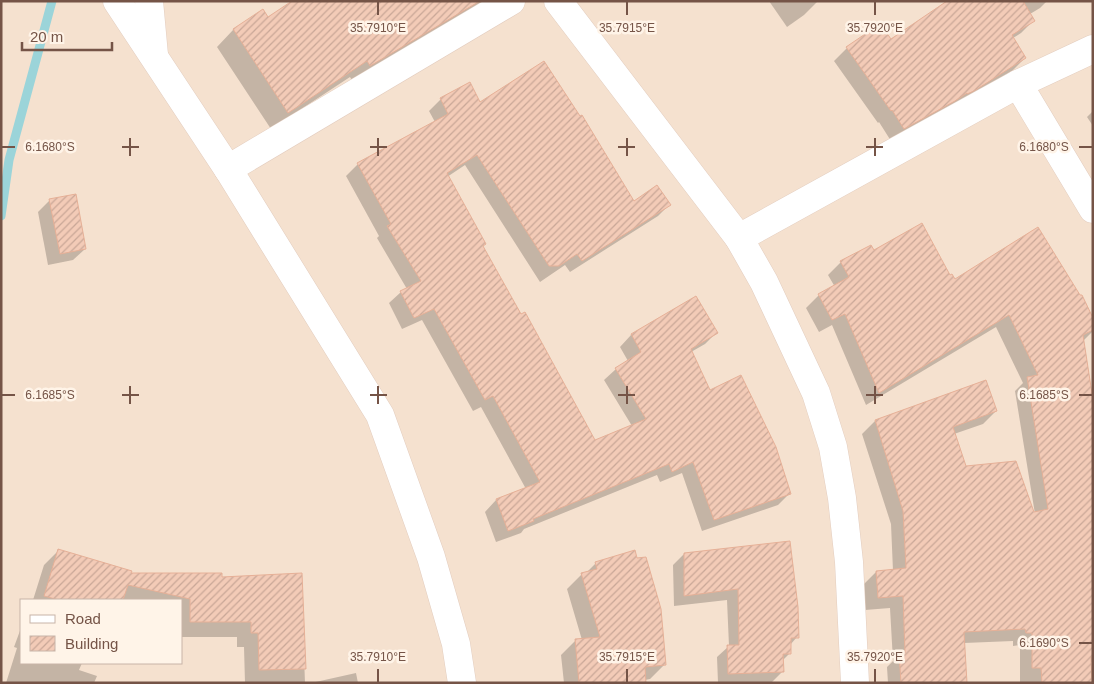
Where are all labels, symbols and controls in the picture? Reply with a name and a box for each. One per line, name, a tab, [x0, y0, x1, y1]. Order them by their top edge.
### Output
scale bar	[22, 20, 112, 52]
text: 35.7910°E	[350, 21, 406, 35]
text: 35.7915°E	[599, 21, 655, 35]
text: 35.7920°E	[847, 21, 903, 35]
text: 20 m	[30, 28, 63, 45]
text: 6.1680°S	[25, 140, 75, 154]
text: 6.1680°S	[1019, 140, 1069, 154]
text: 6.1685°S	[25, 388, 75, 402]
text: 6.1685°S	[1019, 388, 1069, 402]
legend	[20, 599, 182, 664]
text: Road	[65, 610, 101, 627]
text: Building	[65, 635, 118, 652]
text: 6.1690°S	[1019, 636, 1069, 650]
text: 35.7910°E	[350, 650, 406, 664]
text: 35.7915°E	[599, 650, 655, 664]
text: 35.7920°E	[847, 650, 903, 664]

